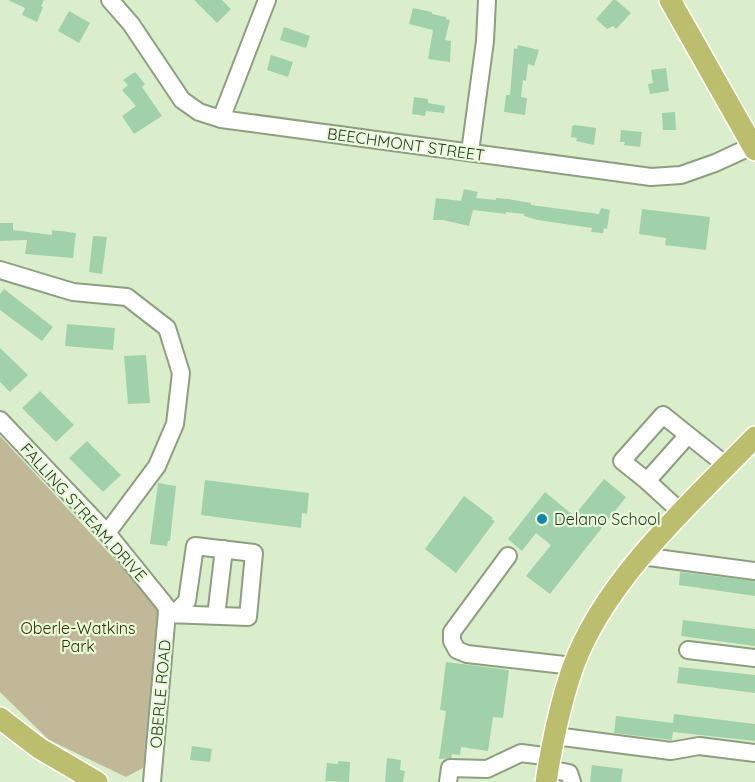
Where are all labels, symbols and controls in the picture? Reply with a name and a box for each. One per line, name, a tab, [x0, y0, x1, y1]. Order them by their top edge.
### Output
street label: BEECHMONT STREET	[326, 123, 486, 165]
street label: FALLING STREAM DRIVE	[17, 439, 151, 585]
place label: Delano School	[554, 509, 661, 529]
marker: Delano School	[535, 512, 549, 526]
park label: Oberle-Watkins Park	[20, 618, 136, 656]
street label: OBERLE ROAD	[145, 639, 175, 749]

